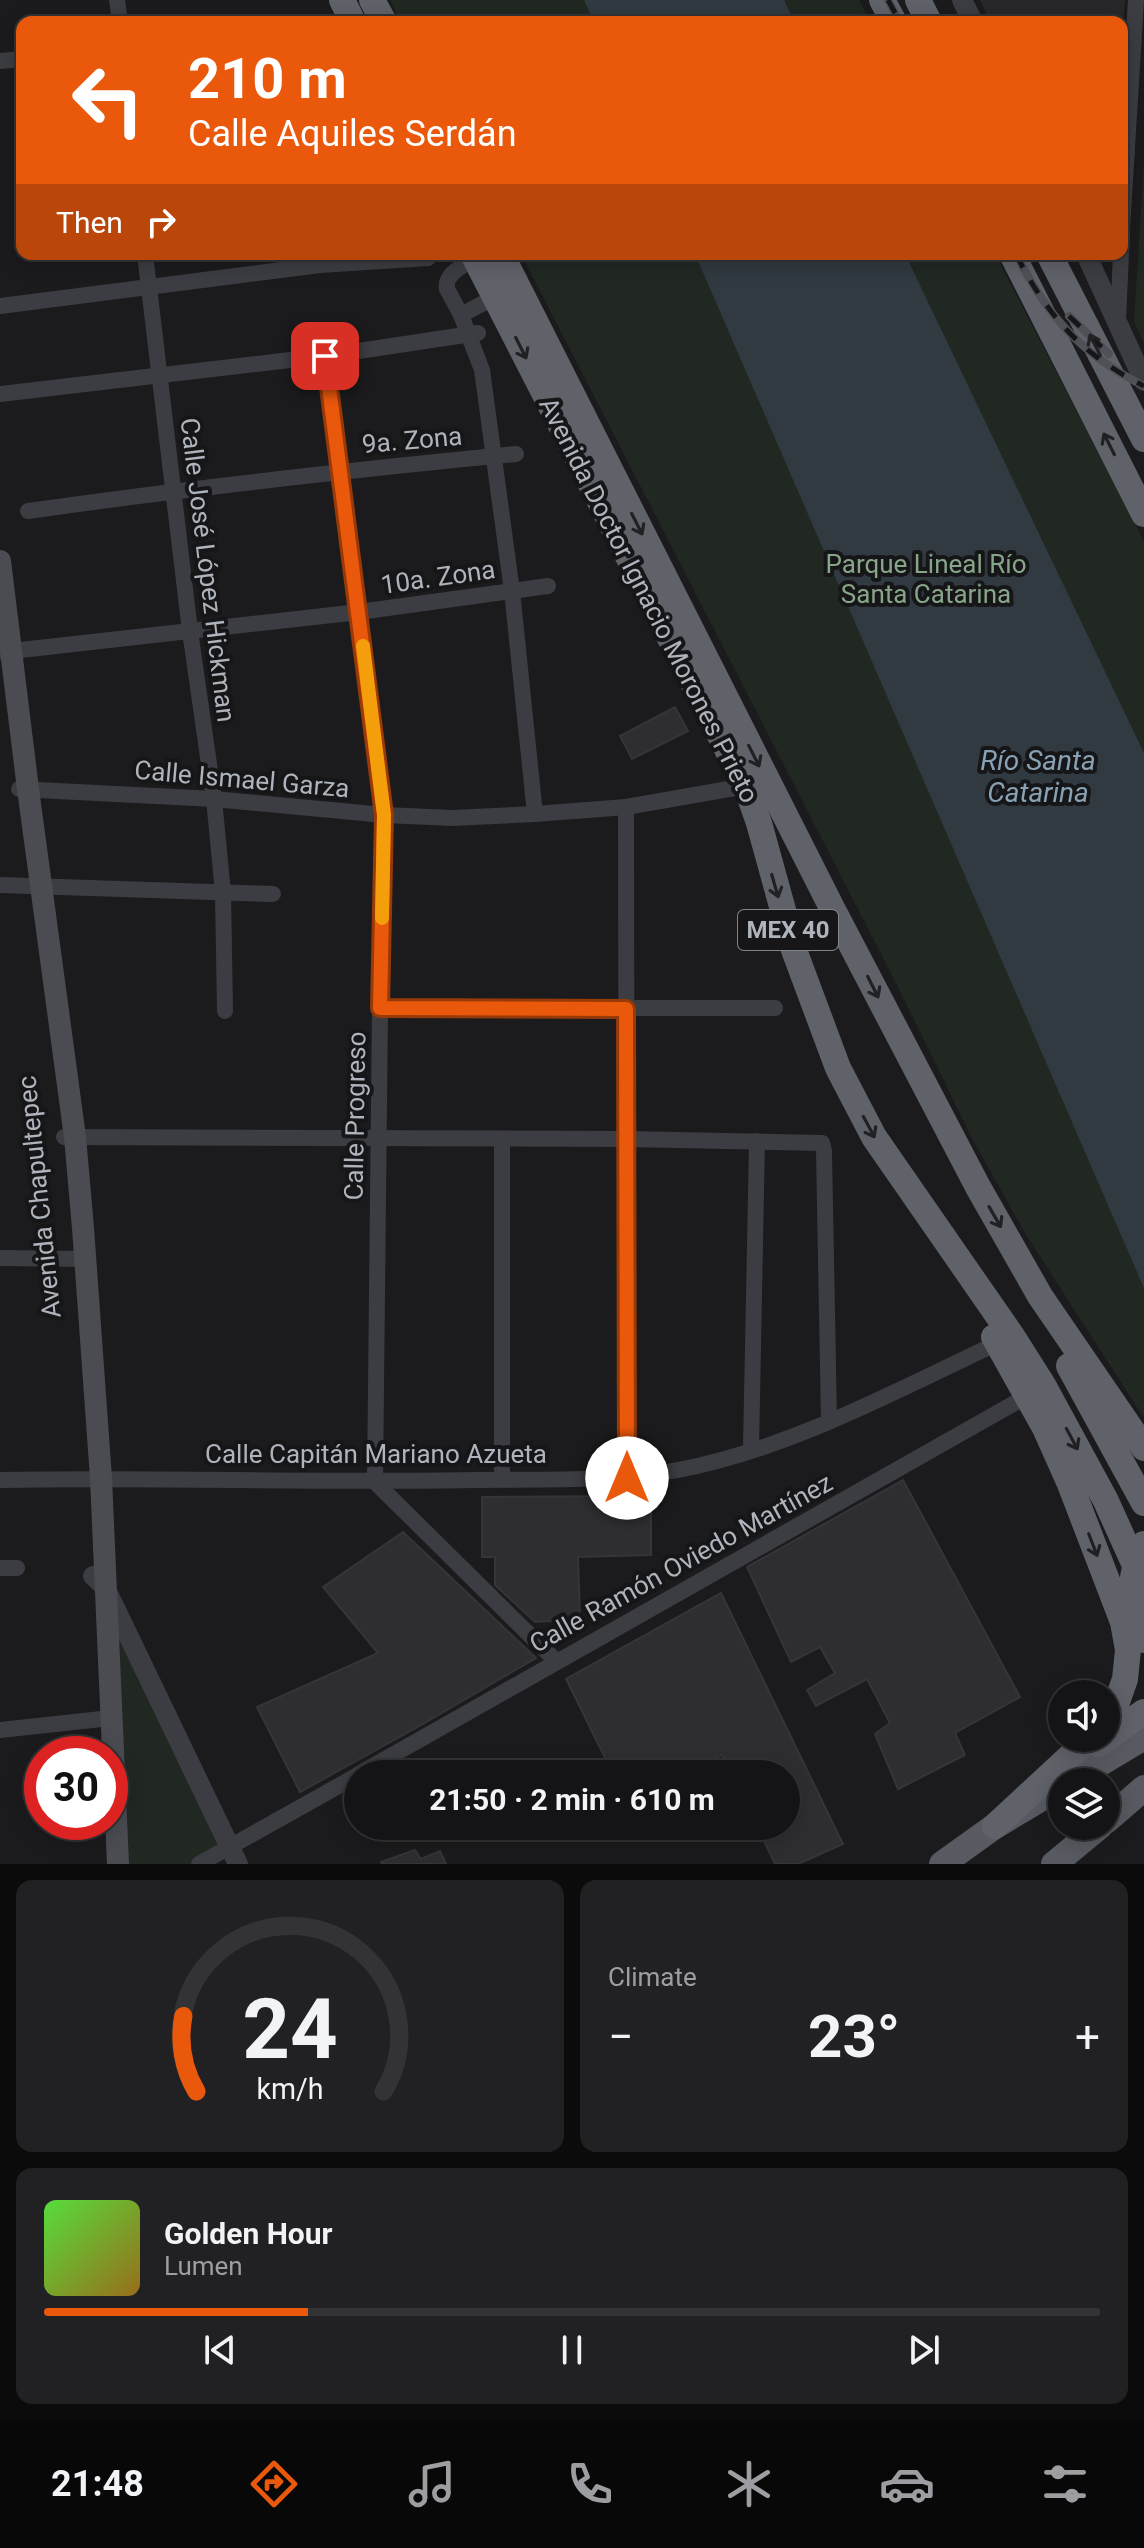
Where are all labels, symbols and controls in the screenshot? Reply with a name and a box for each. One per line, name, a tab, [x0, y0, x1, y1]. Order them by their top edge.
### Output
text: 210 m	[188, 46, 347, 112]
icon: left	[56, 48, 160, 152]
text: Calle Aquiles Serdán	[188, 113, 517, 155]
icon: right	[139, 200, 183, 244]
text: Then	[56, 205, 123, 240]
pin	[291, 322, 359, 390]
one-way arrow	[1087, 333, 1103, 357]
icon: arrive	[303, 334, 347, 378]
one-way arrow	[514, 336, 530, 360]
street label: Avenida Doctor Ignacio Morones Prieto	[533, 392, 765, 808]
street label: Calle José López Hickman	[174, 416, 242, 724]
street label: 9a. Zona	[361, 421, 463, 459]
one-way arrow	[1101, 432, 1116, 456]
one-way arrow	[630, 511, 645, 535]
park label: Parque Lineal Río Santa Catarina	[826, 549, 1027, 609]
street label: 10a. Zona	[379, 554, 497, 600]
one-way arrow	[747, 743, 763, 767]
water label: Río Santa Catarina	[980, 744, 1096, 809]
street label: Calle Ismael Garza	[133, 755, 351, 803]
one-way arrow	[769, 872, 784, 898]
road number: MEX 40	[738, 910, 838, 950]
one-way arrow	[866, 974, 882, 998]
street label: Calle Progreso	[339, 1031, 371, 1201]
street label: Avenida Chapultepec	[11, 1074, 67, 1320]
one-way arrow	[862, 1115, 878, 1139]
one-way arrow	[988, 1204, 1003, 1228]
one-way arrow	[1065, 1426, 1080, 1450]
position arrow	[585, 1436, 669, 1520]
street label: Calle Capitán Mariano Azueta	[205, 1439, 547, 1469]
street label: Calle Ramón Oviedo Martínez	[524, 1467, 838, 1659]
one-way arrow	[1087, 1532, 1101, 1557]
map controls	[1048, 1680, 1120, 1840]
button: sound	[1048, 1680, 1120, 1752]
speed limit sign: 30	[24, 1736, 128, 1840]
button: layers	[1048, 1768, 1120, 1840]
text: 21:50 · 2 min · 610 m	[429, 1782, 715, 1817]
text: Climate	[608, 1962, 697, 1992]
text: 24	[242, 1981, 338, 2078]
text: 23°	[808, 2001, 900, 2072]
text: −	[608, 2011, 633, 2063]
text: +	[1075, 2011, 1100, 2063]
text: km/h	[256, 2072, 324, 2106]
text: Golden Hour	[164, 2216, 333, 2251]
text: Lumen	[164, 2251, 243, 2281]
icon: previous	[198, 2328, 242, 2372]
icon: pause	[550, 2328, 594, 2372]
icon: next	[902, 2328, 946, 2372]
icon: directions	[246, 2456, 302, 2512]
icon: music	[404, 2456, 460, 2512]
icon: phone	[562, 2456, 618, 2512]
icon: climate	[721, 2456, 777, 2512]
icon: car	[879, 2456, 935, 2512]
icon: filters	[1037, 2456, 1093, 2512]
text: 21:48	[51, 2463, 144, 2505]

